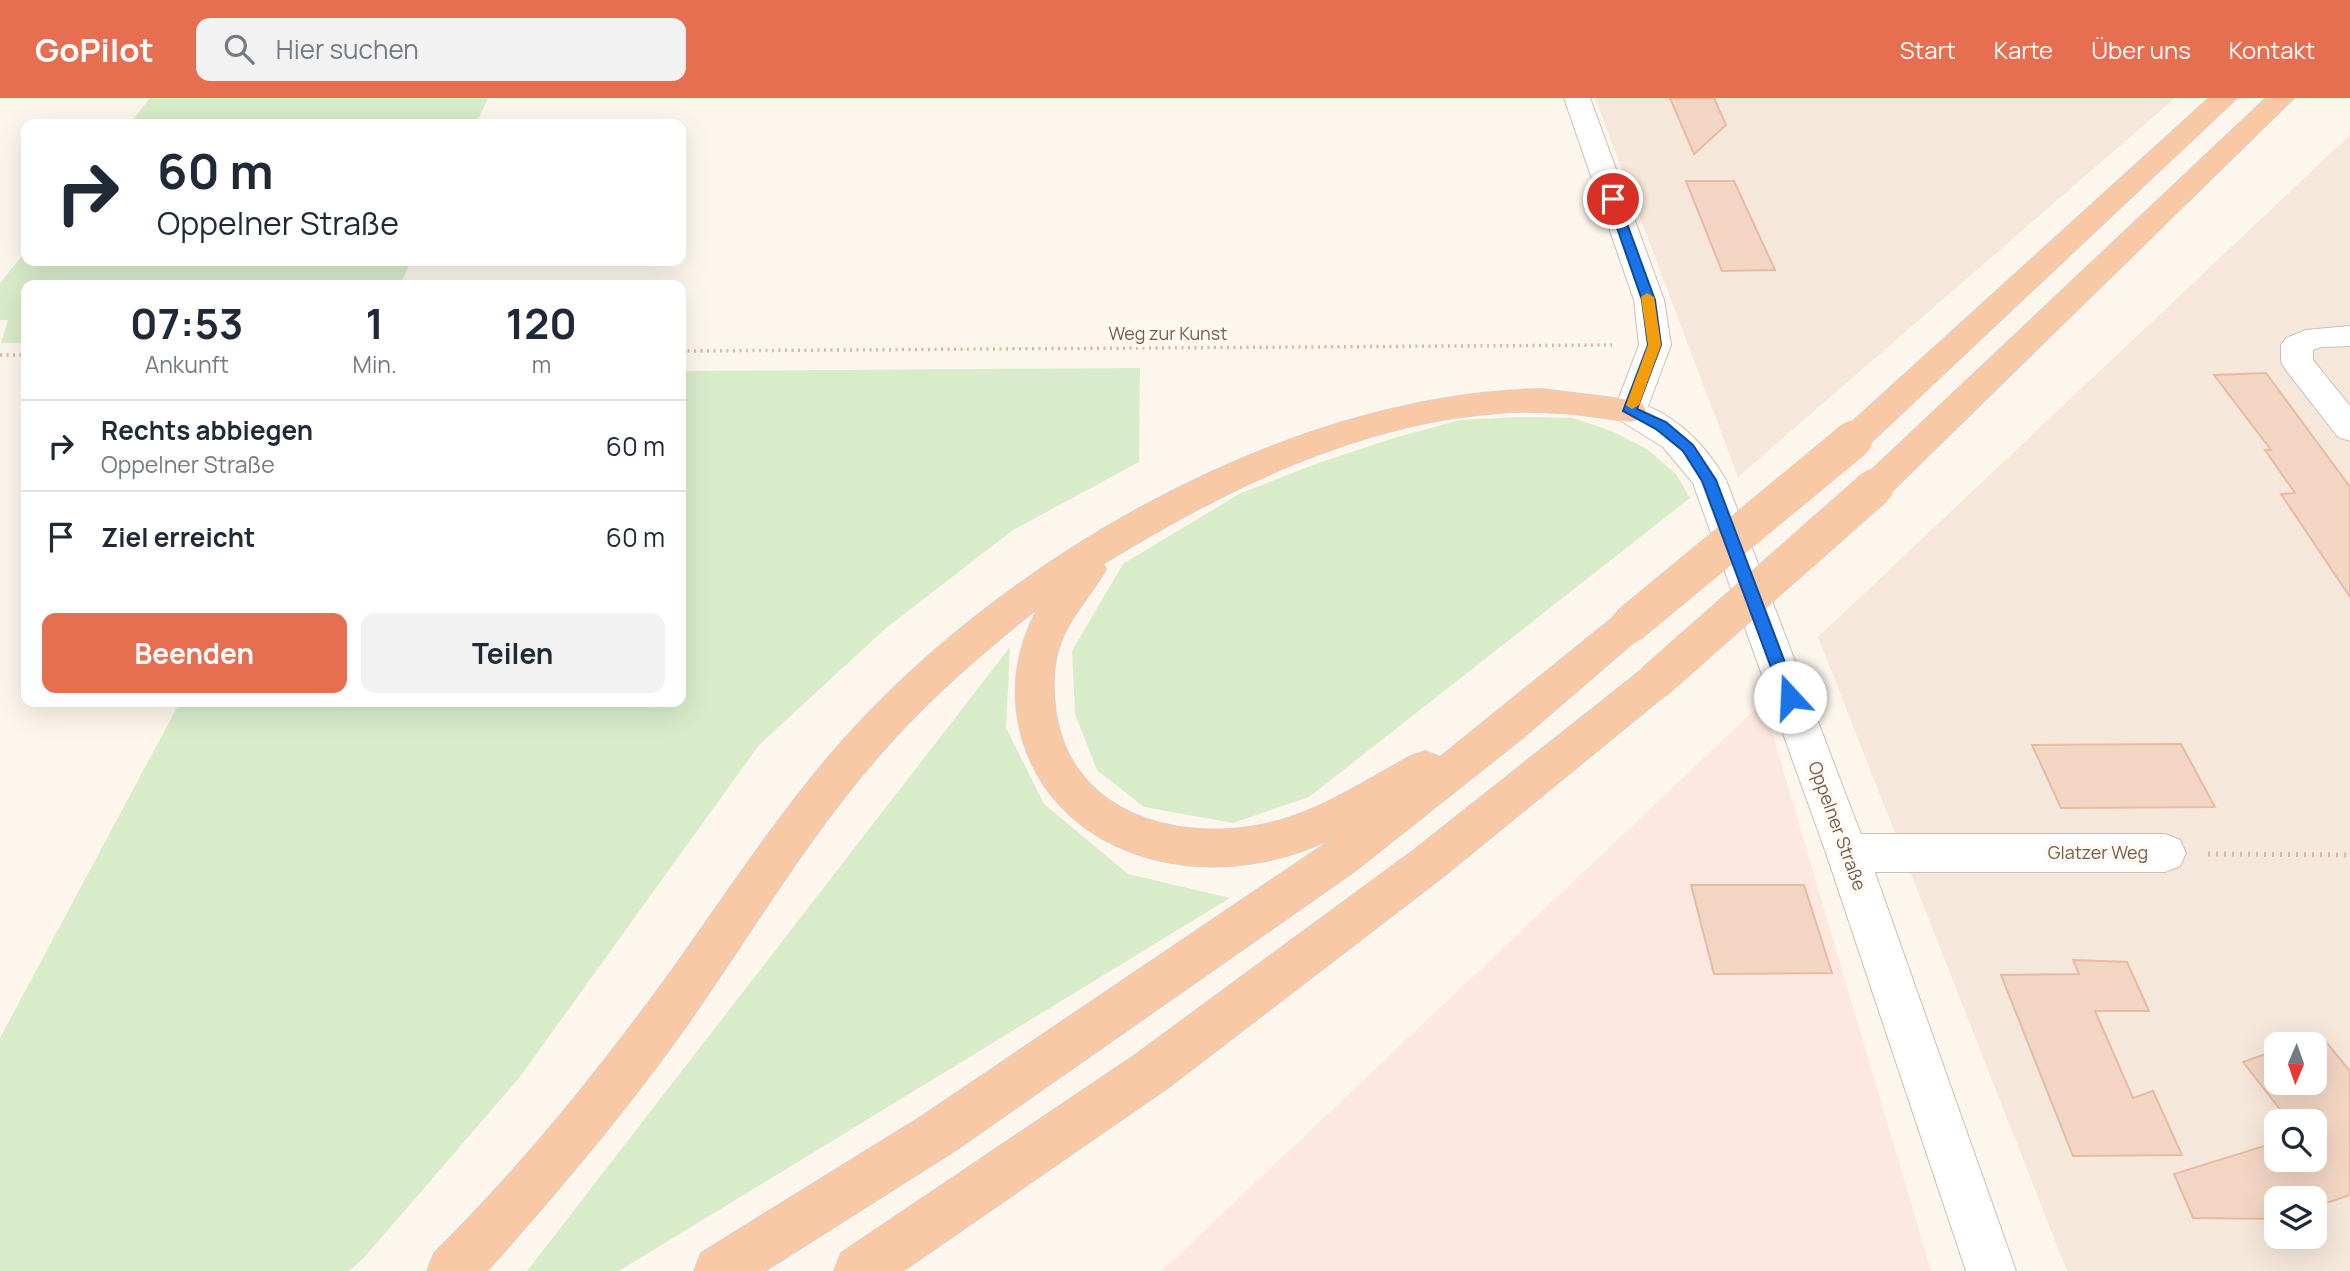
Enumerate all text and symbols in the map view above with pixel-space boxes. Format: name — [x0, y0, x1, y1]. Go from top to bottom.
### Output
search box — [196, 18, 686, 81]
text: GoPilot — [35, 27, 154, 72]
icon: search — [220, 30, 258, 68]
text: Hier suchen — [276, 31, 419, 67]
text: Start — [1900, 33, 1956, 66]
text: Karte — [1994, 33, 2053, 66]
text: Über uns — [2091, 33, 2191, 66]
text: Kontakt — [2229, 33, 2315, 66]
text: 60 m — [157, 137, 274, 204]
icon: right — [42, 147, 133, 238]
pin — [1583, 169, 1643, 229]
icon: arrive — [1594, 180, 1632, 218]
text: Oppelner Straße — [157, 201, 399, 245]
text: 07:53 — [130, 294, 244, 352]
text: 1 — [365, 294, 384, 352]
text: 120 — [506, 294, 577, 352]
street label: Weg zur Kunst — [1109, 321, 1227, 345]
text: Ankunft — [145, 348, 229, 380]
text: Min. — [353, 348, 397, 380]
text: m — [532, 348, 551, 380]
text: Rechts abbiegen — [101, 412, 313, 448]
icon: right — [42, 427, 80, 465]
text: 60 m — [606, 428, 665, 464]
text: Oppelner Straße — [101, 448, 275, 480]
icon: arrive — [42, 518, 80, 556]
text: Ziel erreicht — [101, 519, 255, 555]
text: 60 m — [606, 519, 665, 555]
button: Beenden — [42, 613, 347, 693]
button: Teilen — [361, 613, 665, 693]
position arrow — [1753, 660, 1827, 734]
street label: Oppelner Straße — [1803, 758, 1872, 894]
street label: Glatzer Weg — [2048, 840, 2148, 864]
north arrow — [2264, 1032, 2328, 1096]
map controls — [2264, 1032, 2327, 1249]
button: search — [2264, 1109, 2327, 1172]
button: layers — [2264, 1186, 2327, 1249]

